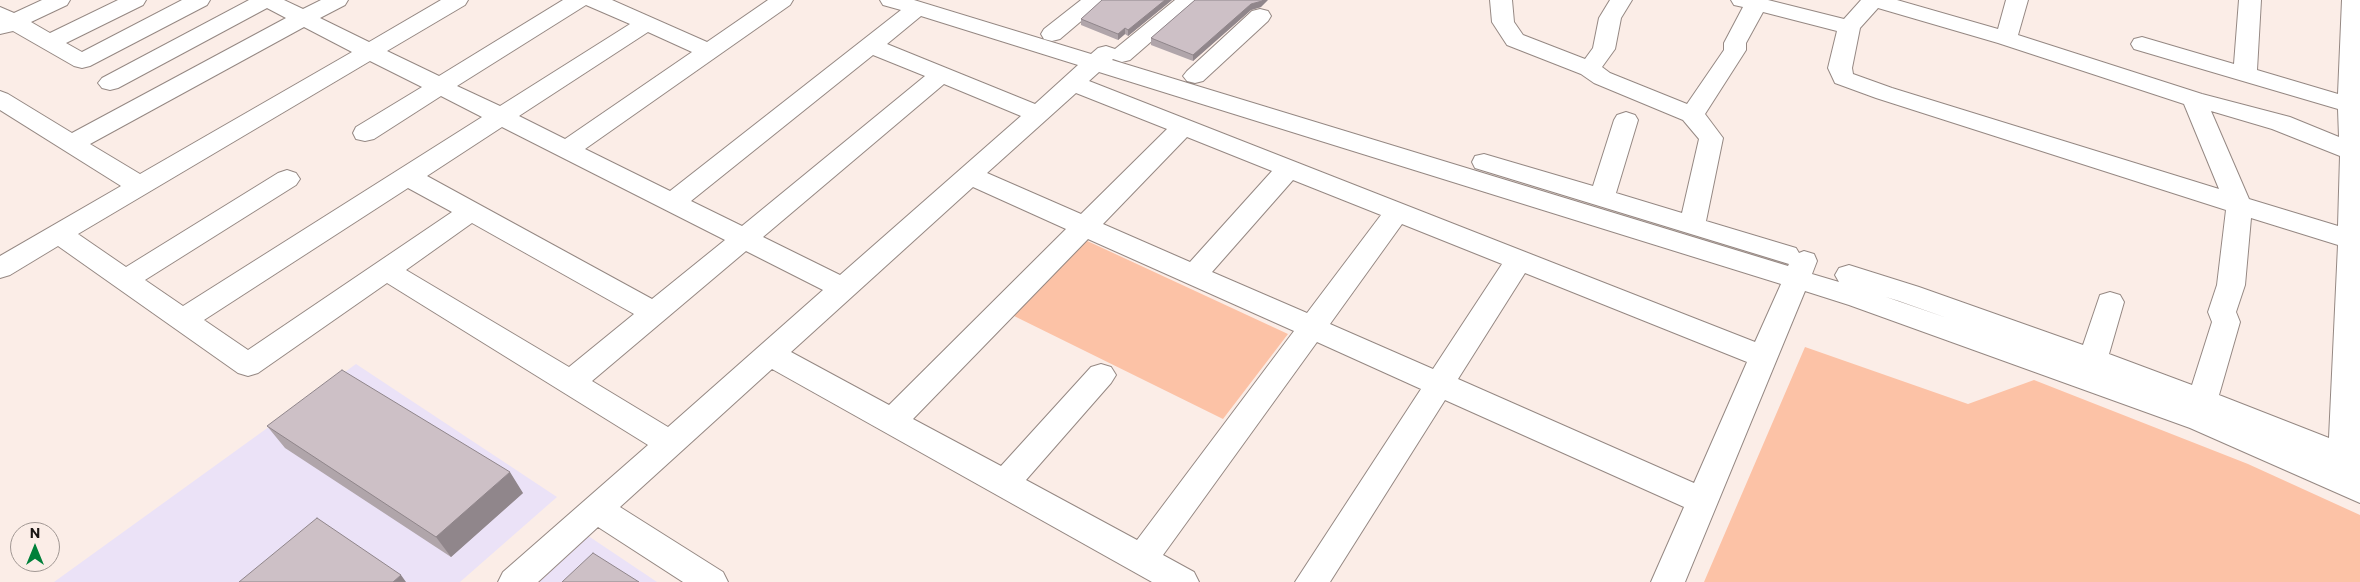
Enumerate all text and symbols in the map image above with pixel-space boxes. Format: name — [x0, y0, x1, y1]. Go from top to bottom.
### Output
north arrow — [10, 522, 60, 572]
text: N — [30, 524, 40, 541]

